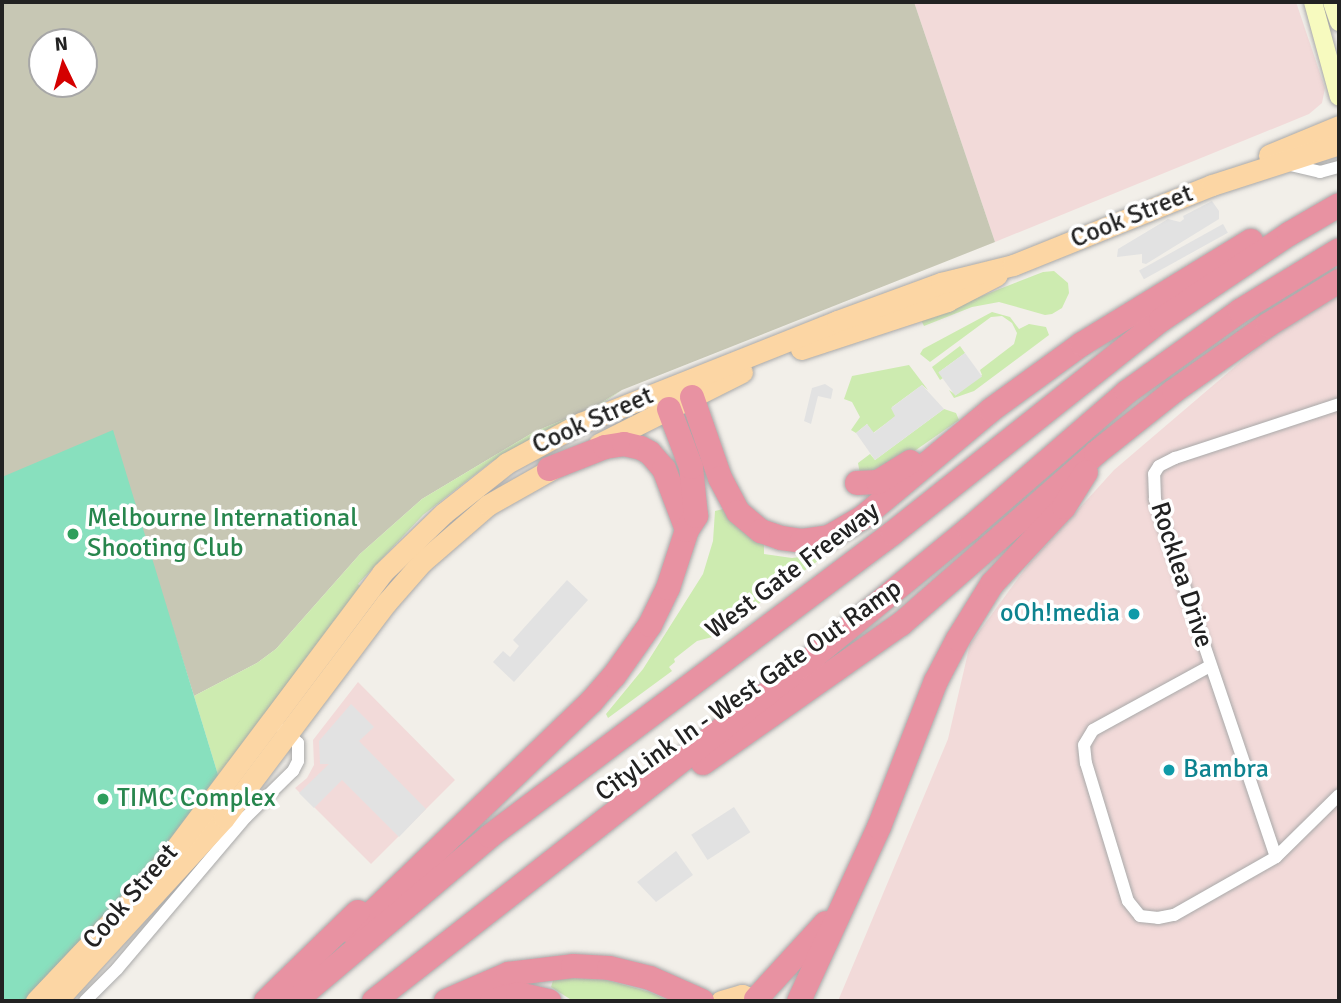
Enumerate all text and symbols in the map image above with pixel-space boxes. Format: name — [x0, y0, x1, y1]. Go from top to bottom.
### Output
north arrow — [28, 28, 98, 98]
text: N — [54, 32, 69, 57]
street label: Cook Street — [1066, 178, 1198, 256]
street label: Cook Street — [528, 381, 658, 461]
street label: West Gate Freeway — [700, 496, 886, 646]
street label: Rocklea Drive — [1143, 498, 1219, 652]
place label: Melbourne International Shooting Club — [87, 503, 358, 564]
marker: Melbourne International Shooting Club — [65, 526, 81, 542]
street label: CityLink In - West Gate Out Ramp — [590, 573, 908, 809]
place label: oOh!media — [1000, 598, 1120, 630]
marker: oOh!media — [1126, 606, 1142, 622]
place label: Bambra — [1183, 754, 1269, 786]
marker: Bambra — [1161, 762, 1177, 778]
place label: TIMC Complex — [117, 783, 276, 815]
marker: TIMC Complex — [95, 791, 111, 807]
street label: Cook Street — [77, 838, 185, 956]

